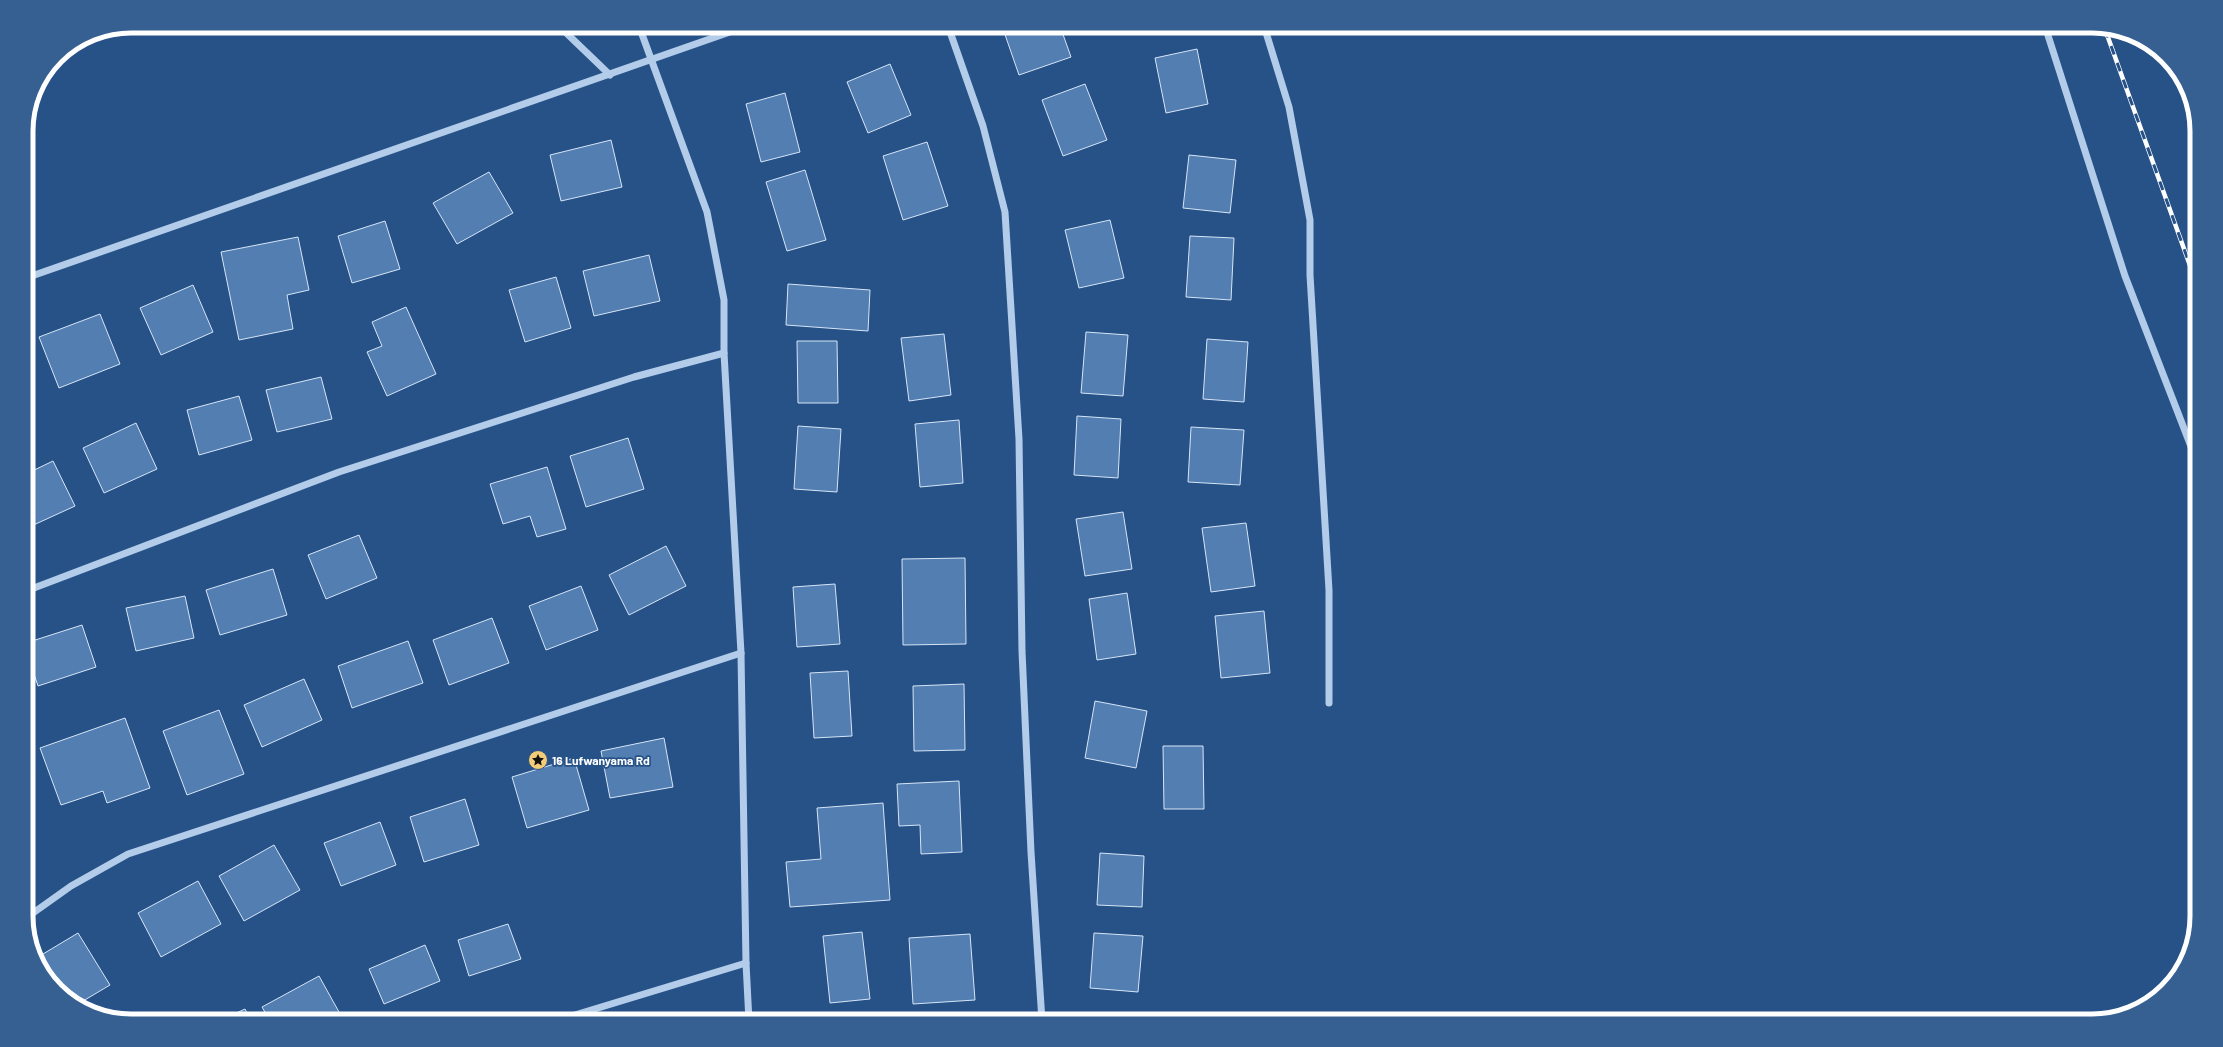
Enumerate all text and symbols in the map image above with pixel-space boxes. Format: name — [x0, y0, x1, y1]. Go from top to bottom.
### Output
place icon: 16 Lufwanyama Rd — [527, 749, 549, 771]
place label: 16 Lufwanyama Rd — [552, 753, 650, 767]

